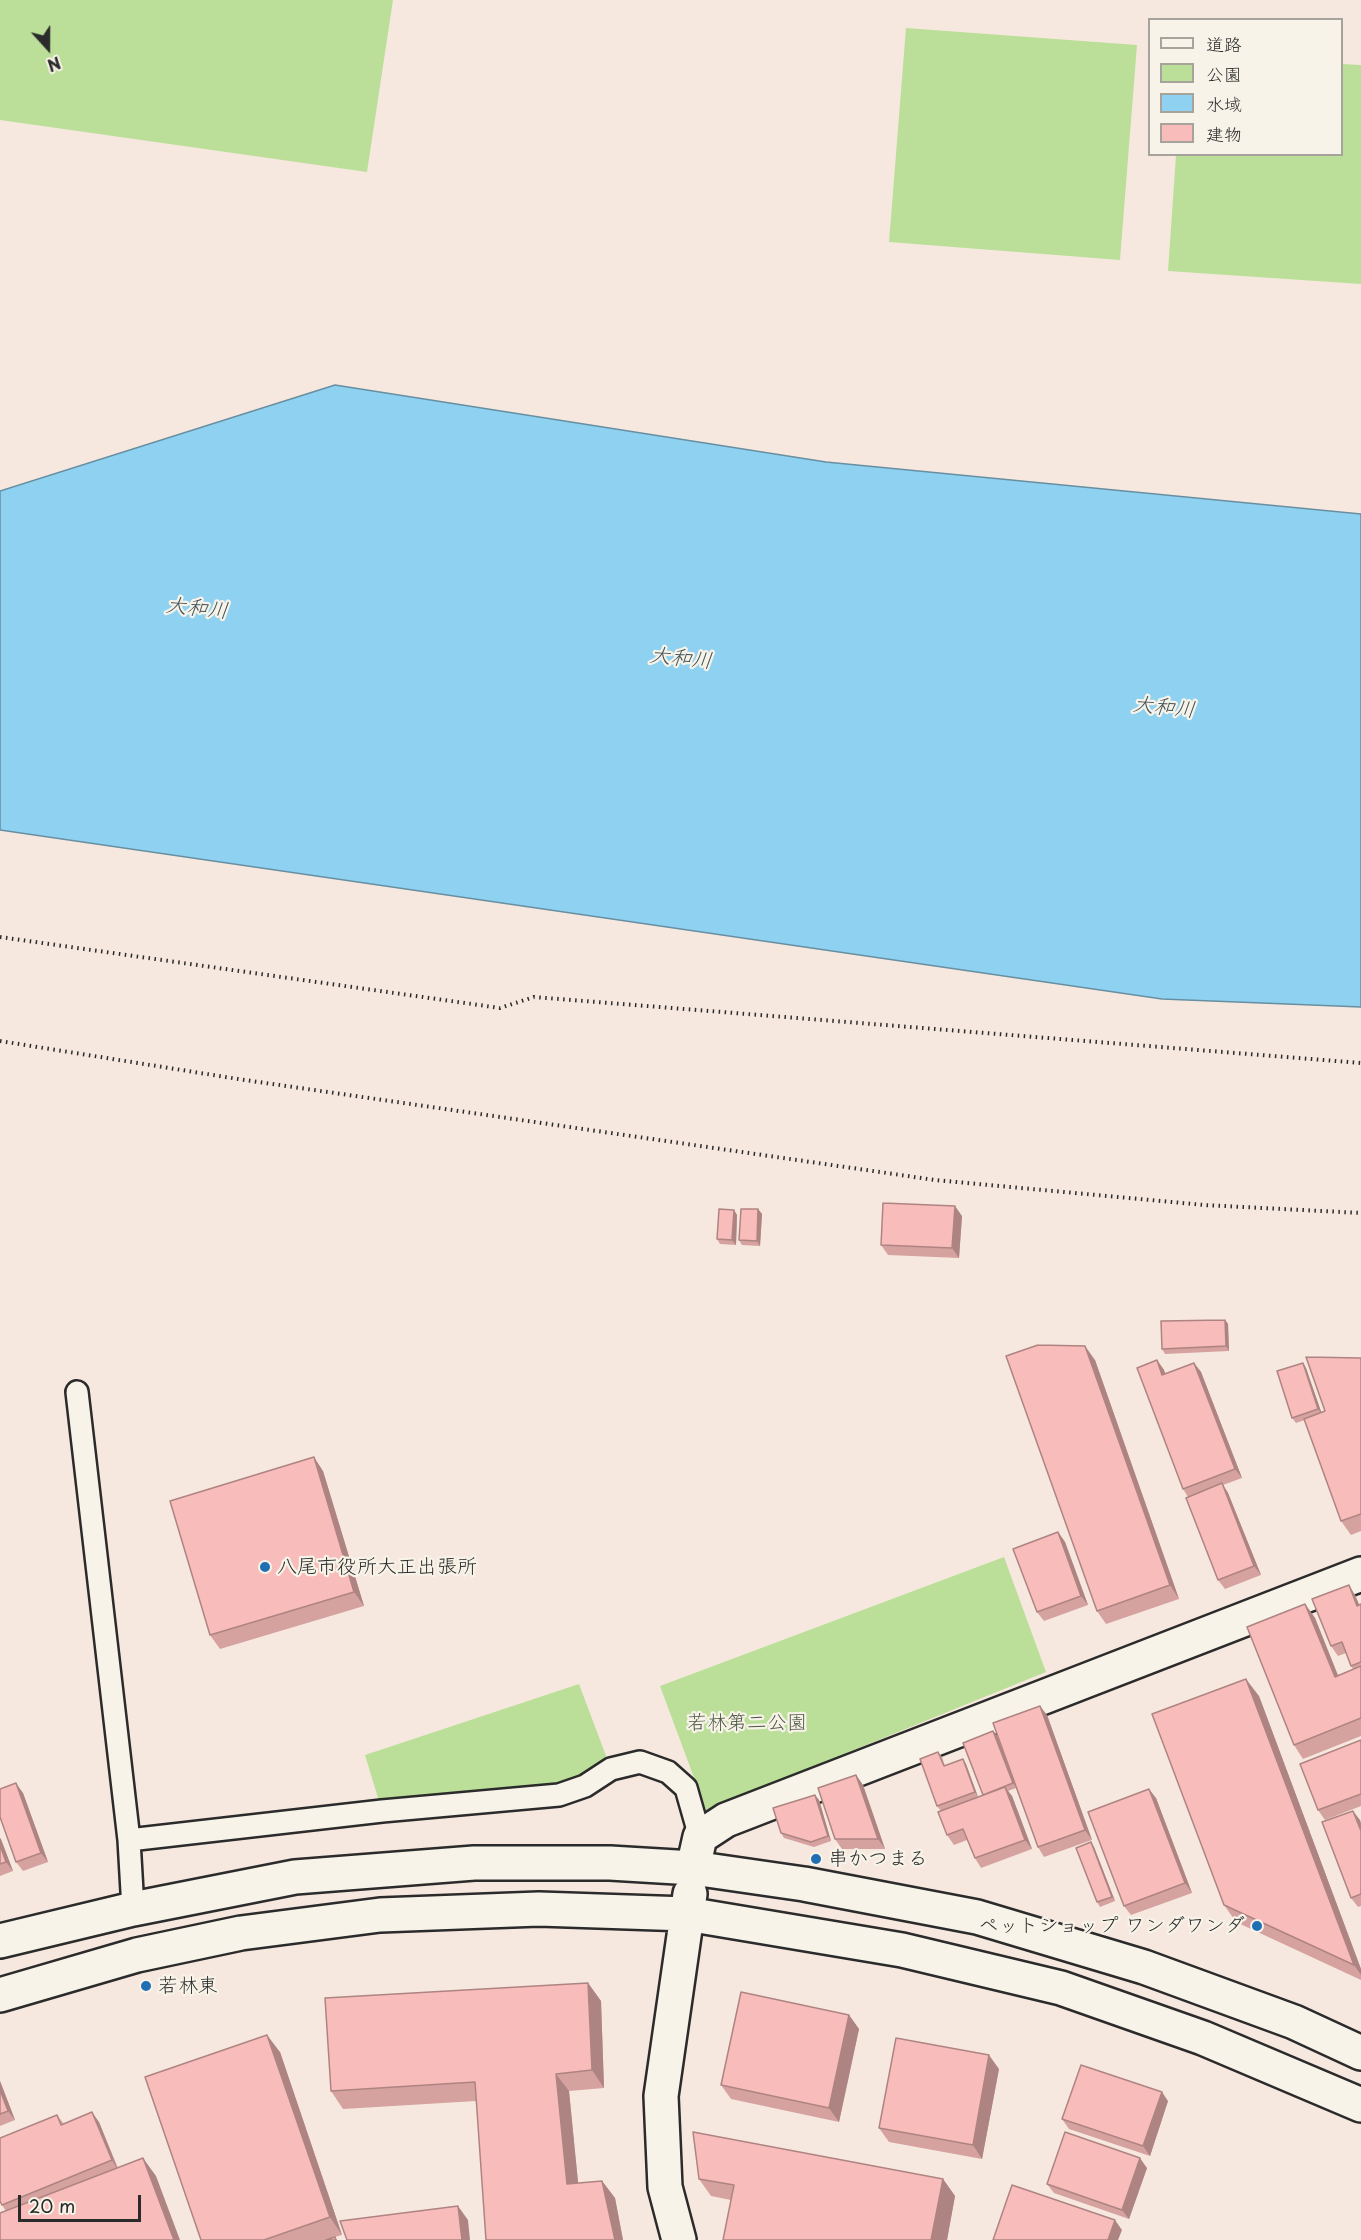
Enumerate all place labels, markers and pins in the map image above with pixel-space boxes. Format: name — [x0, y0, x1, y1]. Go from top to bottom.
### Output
place label: 八尾市役所大正出張所 — [277, 1555, 477, 1579]
marker: 八尾市役所大正出張所 — [258, 1560, 272, 1574]
place label: 串かつまる — [828, 1847, 928, 1871]
marker: 串かつまる — [809, 1852, 823, 1866]
place label: ペットショップ ワンダワンダ — [979, 1914, 1245, 1938]
marker: ペットショップ ワンダワンダ — [1250, 1919, 1264, 1933]
place label: 若林東 — [158, 1974, 218, 1998]
marker: 若林東 — [139, 1979, 153, 1993]

